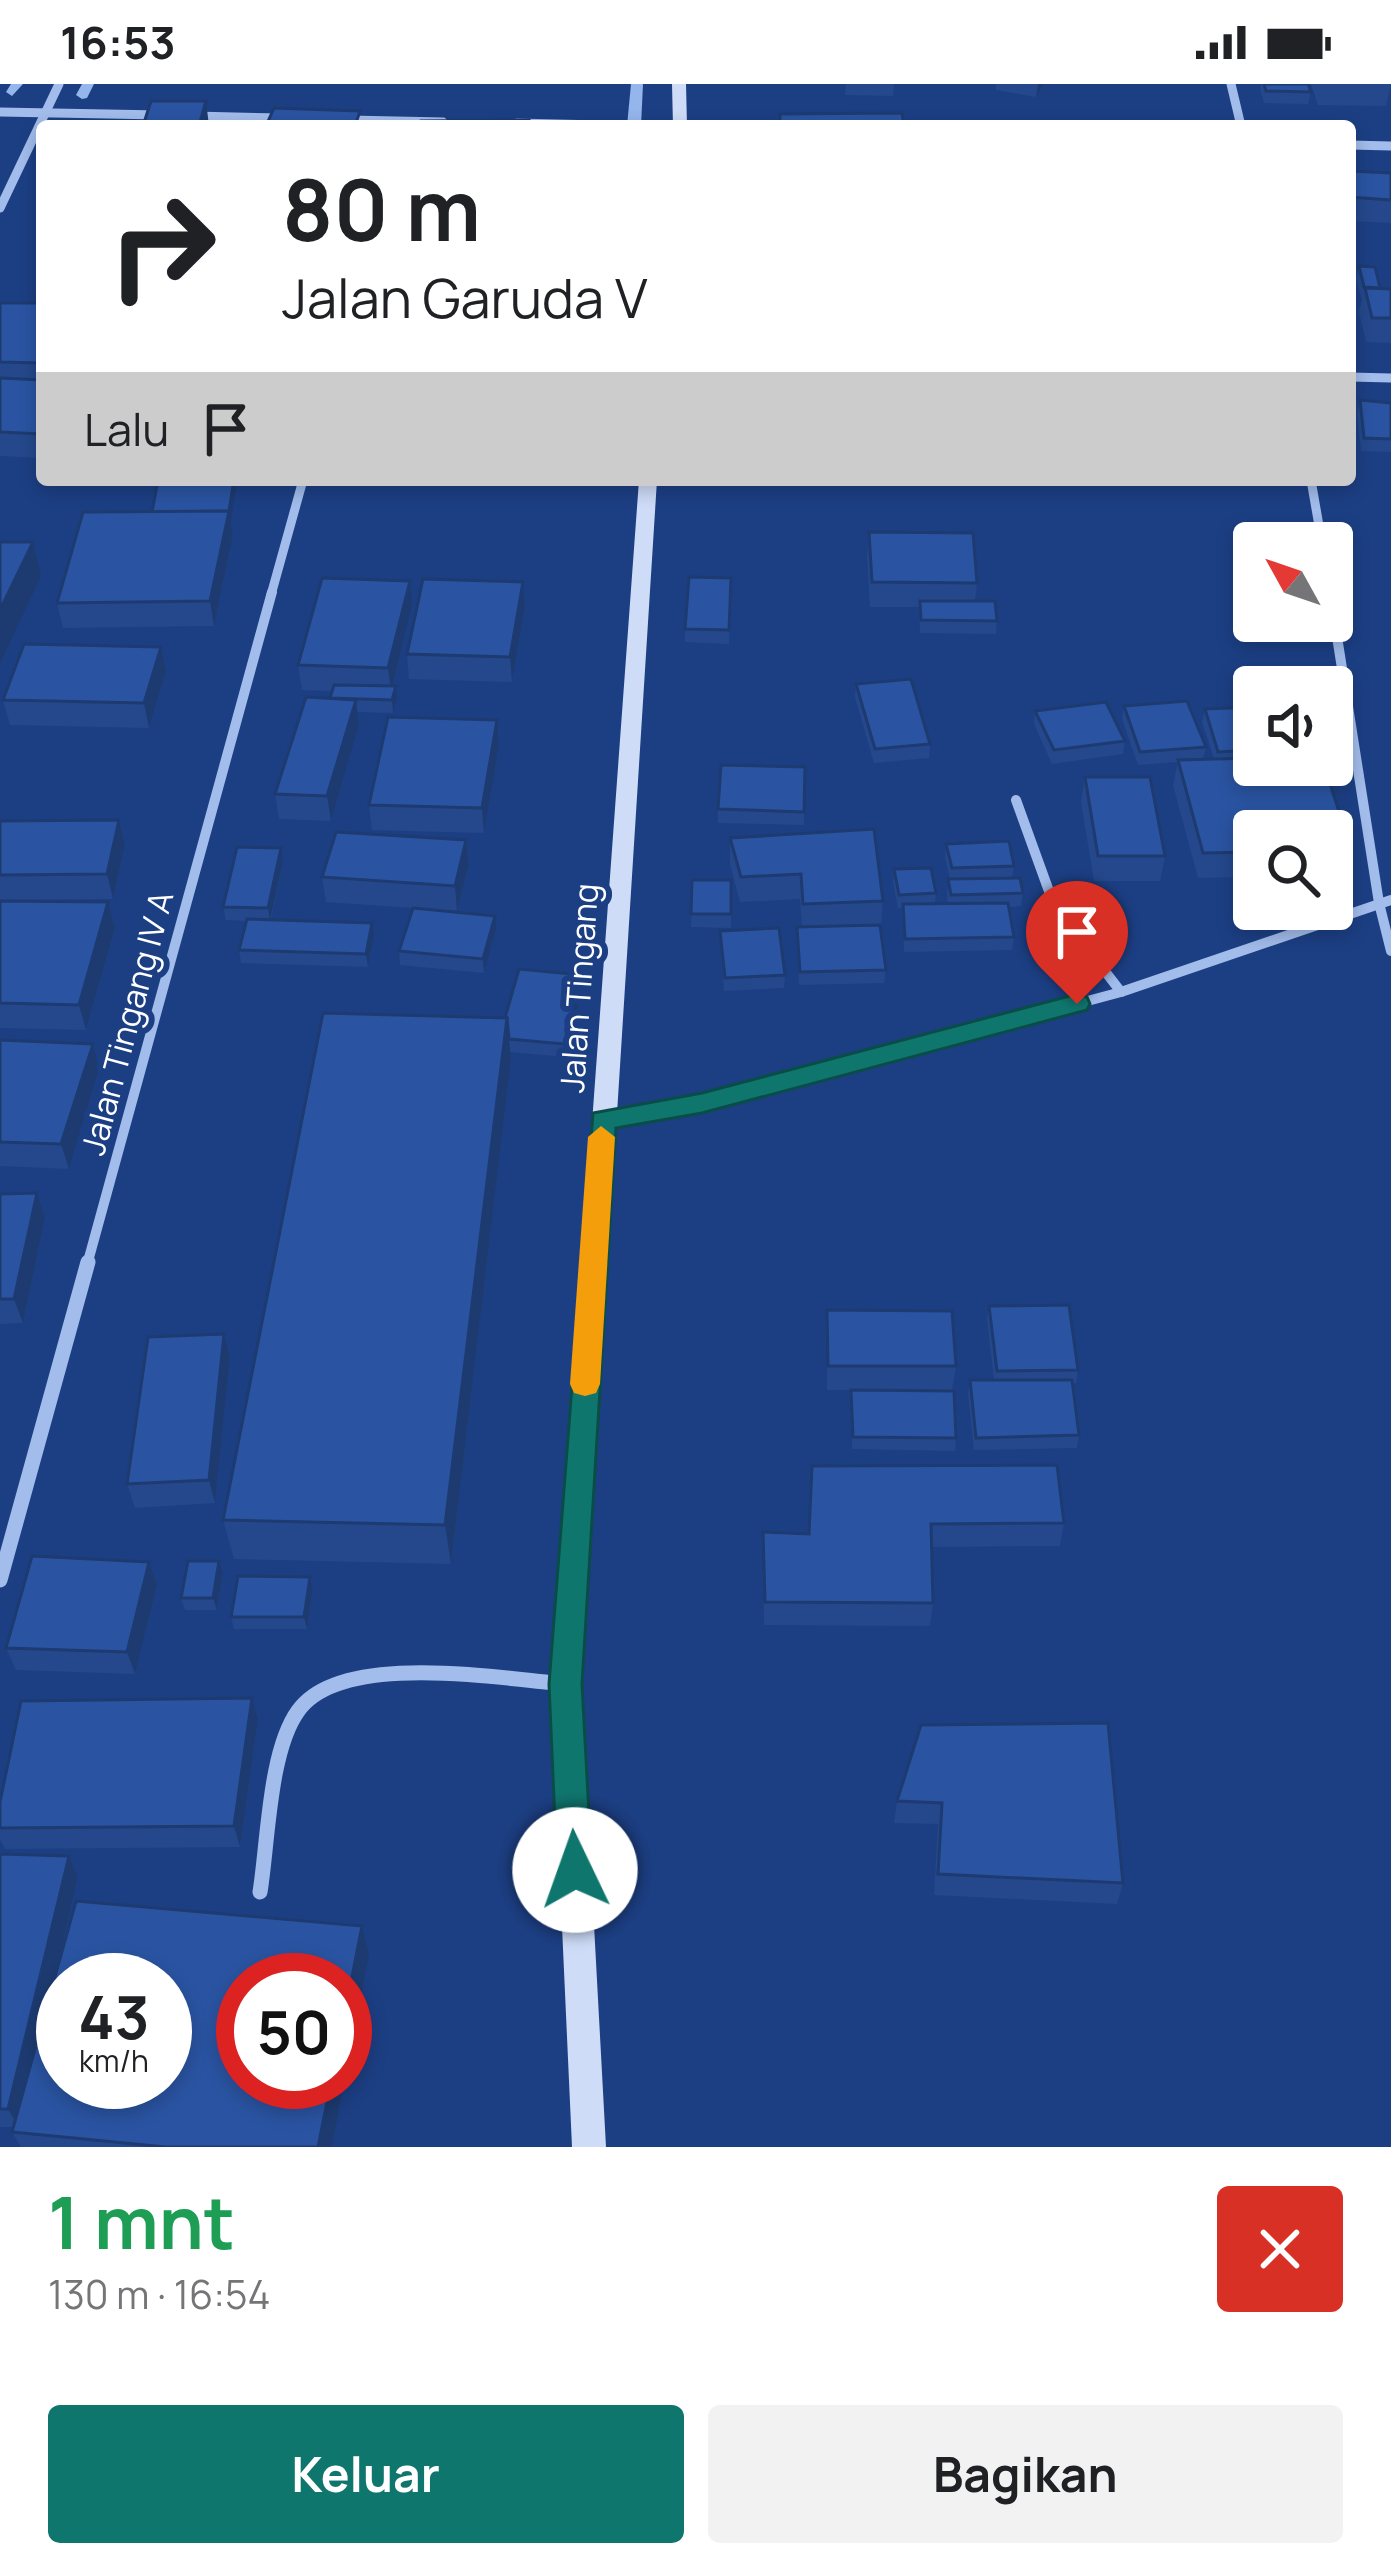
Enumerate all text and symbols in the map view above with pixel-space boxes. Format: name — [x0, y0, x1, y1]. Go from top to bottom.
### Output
text: 16:53 — [60, 11, 176, 73]
text: 80 m — [282, 151, 481, 266]
icon: right — [84, 168, 240, 324]
text: Jalan Garuda V — [282, 260, 648, 334]
icon: arrive — [193, 396, 259, 462]
text: Lalu — [84, 398, 169, 460]
north arrow — [1233, 522, 1353, 642]
map controls — [1233, 522, 1353, 930]
button: sound — [1233, 666, 1353, 786]
button: search — [1233, 810, 1353, 930]
pin — [1026, 881, 1128, 1004]
street label: Jalan Tingang — [549, 882, 608, 1094]
street label: Jalan Tingang IV A — [70, 886, 183, 1160]
icon: arrive — [1044, 899, 1110, 965]
position arrow — [512, 1807, 638, 1933]
speed limit sign: 50 — [216, 1953, 372, 2109]
text: 43 — [78, 1975, 150, 2057]
text: km/h — [79, 2040, 149, 2081]
text: 1 mnt — [48, 2172, 235, 2271]
button: close — [1217, 2186, 1343, 2312]
text: 130 m · 16:54 — [48, 2267, 270, 2321]
button: Keluar — [48, 2405, 684, 2543]
button: Bagikan — [708, 2405, 1343, 2543]

